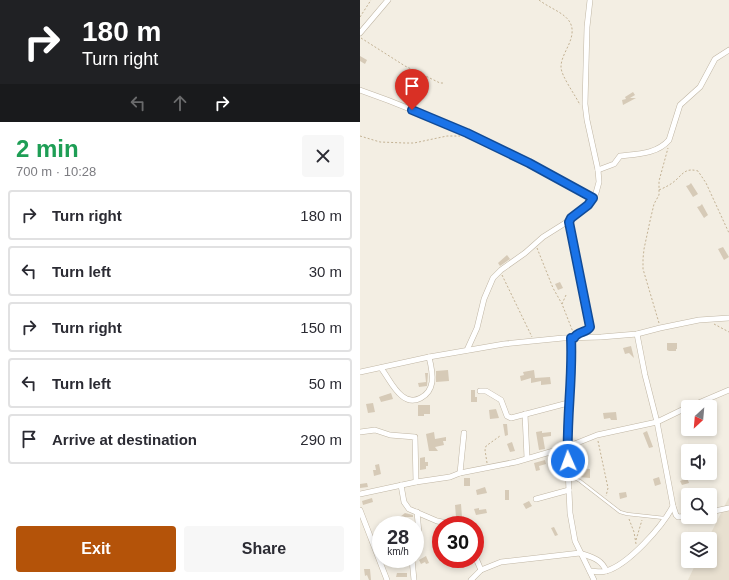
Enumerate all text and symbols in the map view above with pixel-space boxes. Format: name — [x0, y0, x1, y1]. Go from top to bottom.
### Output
icon: right — [16, 16, 68, 68]
text: 180 m — [82, 16, 161, 47]
text: Turn right — [82, 49, 158, 69]
pin — [395, 69, 429, 110]
icon: arrive — [401, 75, 423, 97]
icon: left — [127, 92, 149, 114]
icon: ahead — [169, 92, 191, 114]
icon: right — [211, 92, 233, 114]
text: 2 min — [16, 135, 79, 162]
button: close — [302, 135, 344, 177]
text: 700 m · 10:28 — [16, 164, 96, 179]
icon: right — [18, 204, 40, 226]
text: Turn right — [52, 207, 122, 224]
text: 180 m — [300, 207, 342, 224]
icon: left — [18, 260, 40, 282]
text: Turn left — [52, 263, 111, 280]
text: 30 m — [309, 263, 342, 280]
icon: right — [18, 316, 40, 338]
text: Turn right — [52, 319, 122, 336]
text: 150 m — [300, 319, 342, 336]
icon: left — [18, 372, 40, 394]
text: Turn left — [52, 375, 111, 392]
text: 50 m — [309, 375, 342, 392]
north arrow — [681, 400, 717, 436]
map controls — [681, 400, 717, 568]
icon: arrive — [18, 428, 40, 450]
text: Arrive at destination — [52, 431, 197, 448]
text: 290 m — [300, 431, 342, 448]
position arrow — [547, 440, 589, 482]
button: sound — [681, 444, 717, 480]
button: search — [681, 488, 717, 524]
speed limit sign: 30 — [432, 516, 484, 568]
button: Exit — [16, 526, 176, 572]
button: Share — [184, 526, 344, 572]
text: 28 — [387, 526, 409, 548]
button: layers — [681, 532, 717, 568]
text: km/h — [387, 546, 409, 557]

